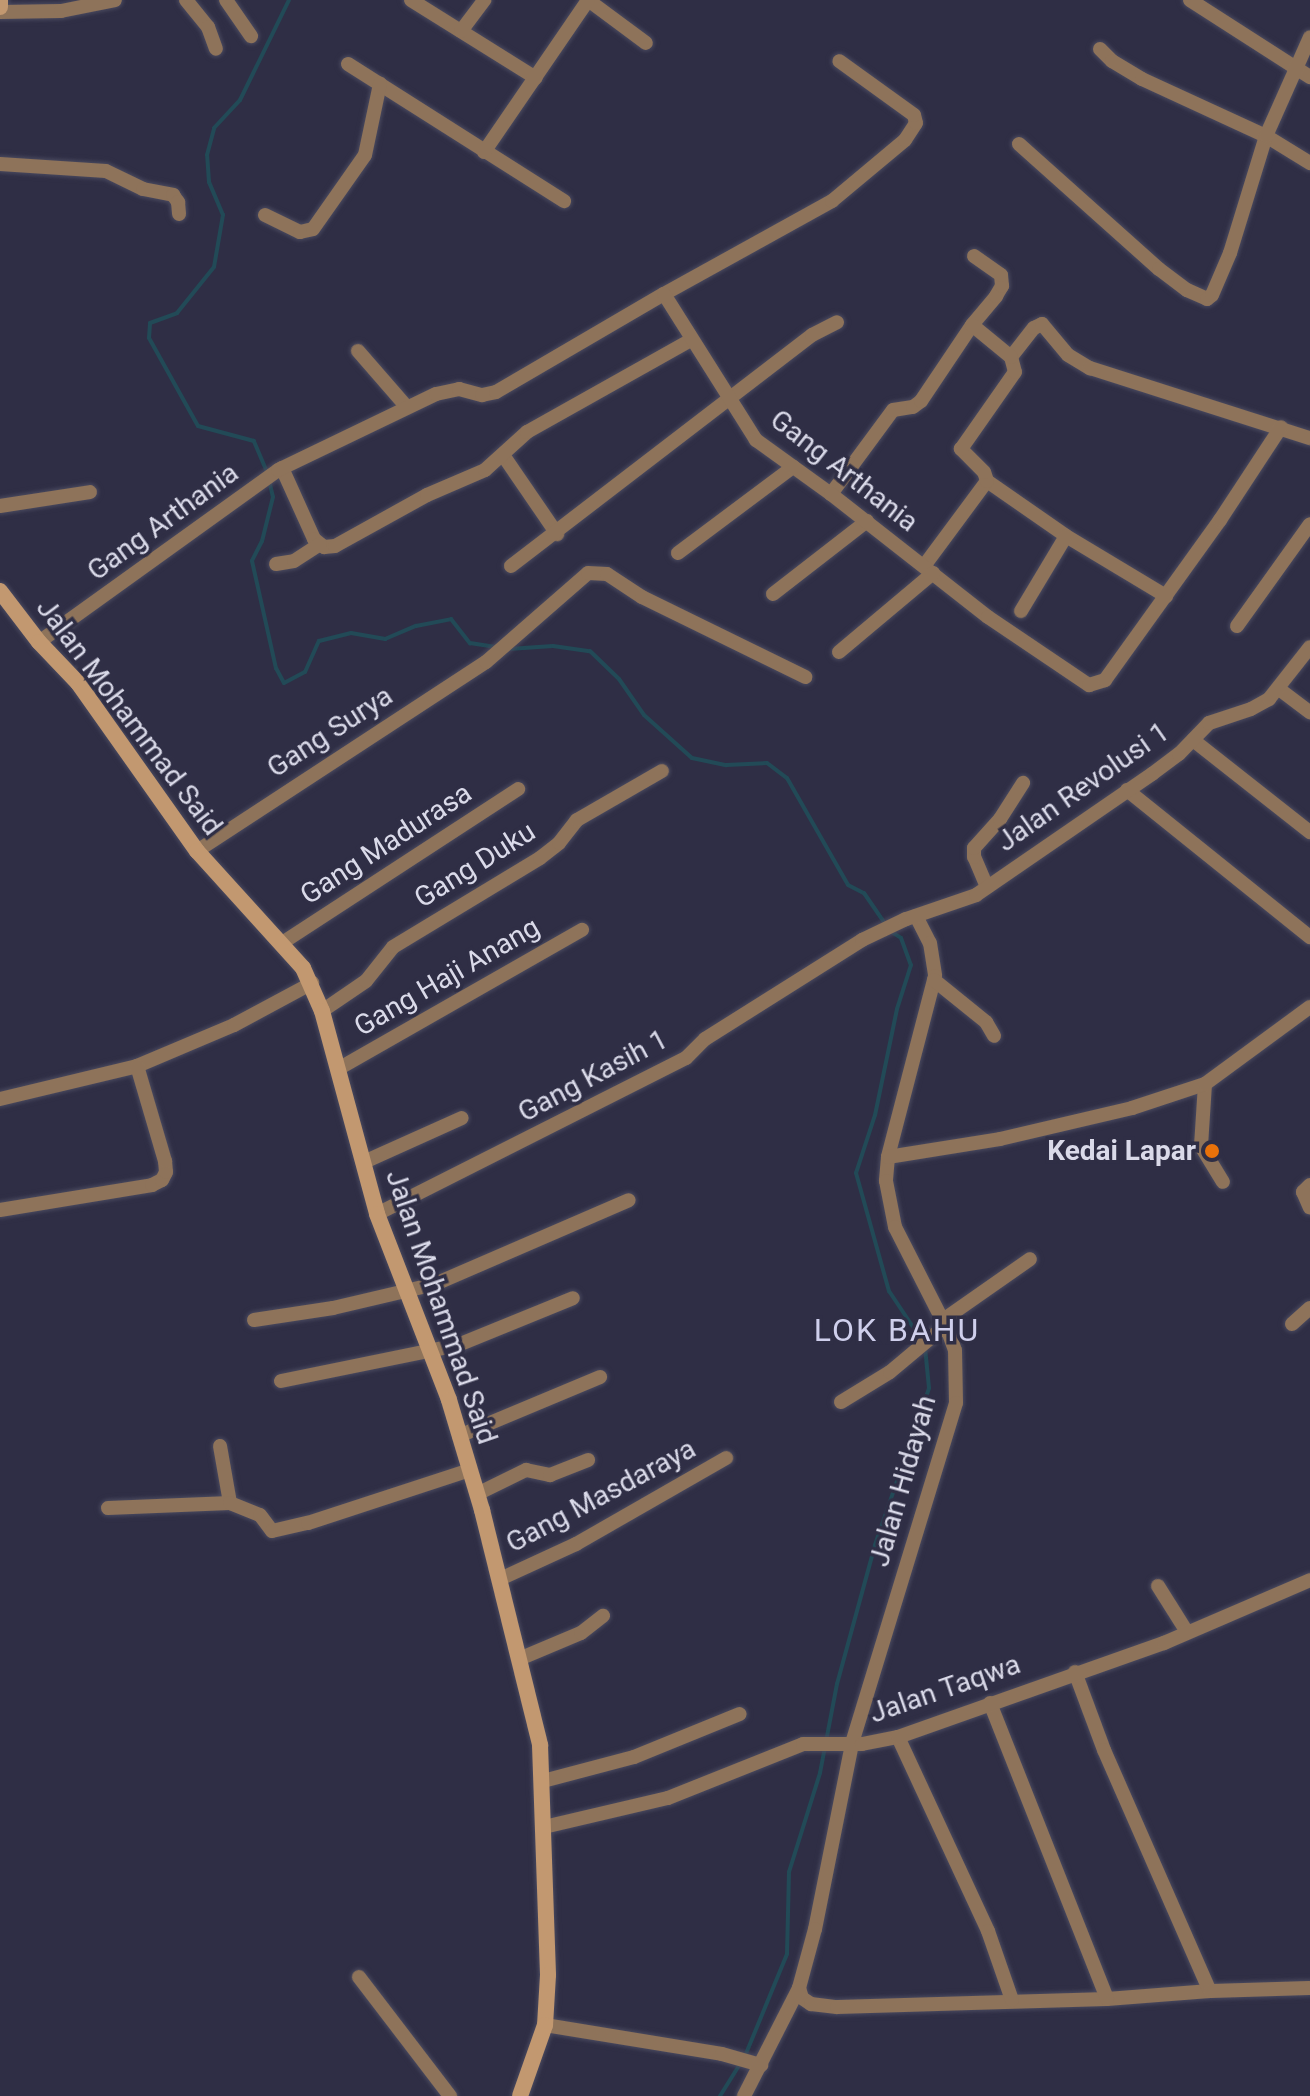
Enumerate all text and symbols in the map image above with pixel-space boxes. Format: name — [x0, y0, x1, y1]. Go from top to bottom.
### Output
street label: Gang Arthania — [763, 403, 925, 539]
street label: Gang Arthania — [81, 456, 245, 588]
street label: Jalan Mohammad Said — [29, 592, 229, 842]
street label: Gang Surya — [261, 679, 399, 785]
street label: Jalan Revolusi 1 — [990, 715, 1176, 859]
street label: Gang Madurasa — [294, 776, 478, 912]
street label: Gang Duku — [408, 815, 542, 915]
street label: Gang Haji Anang — [348, 910, 546, 1044]
street label: Gang Kasih 1 — [512, 1023, 674, 1129]
place label: Kedai Lapar — [1047, 1134, 1196, 1168]
marker: Kedai Lapar — [1203, 1142, 1221, 1160]
street label: Jalan Mohammad Said — [378, 1166, 504, 1448]
district label: LOK BAHU — [814, 1311, 980, 1349]
street label: Jalan Hidayah — [863, 1392, 943, 1570]
street label: Gang Masdaraya — [500, 1432, 702, 1560]
street label: Jalan Taqwa — [865, 1647, 1025, 1731]

